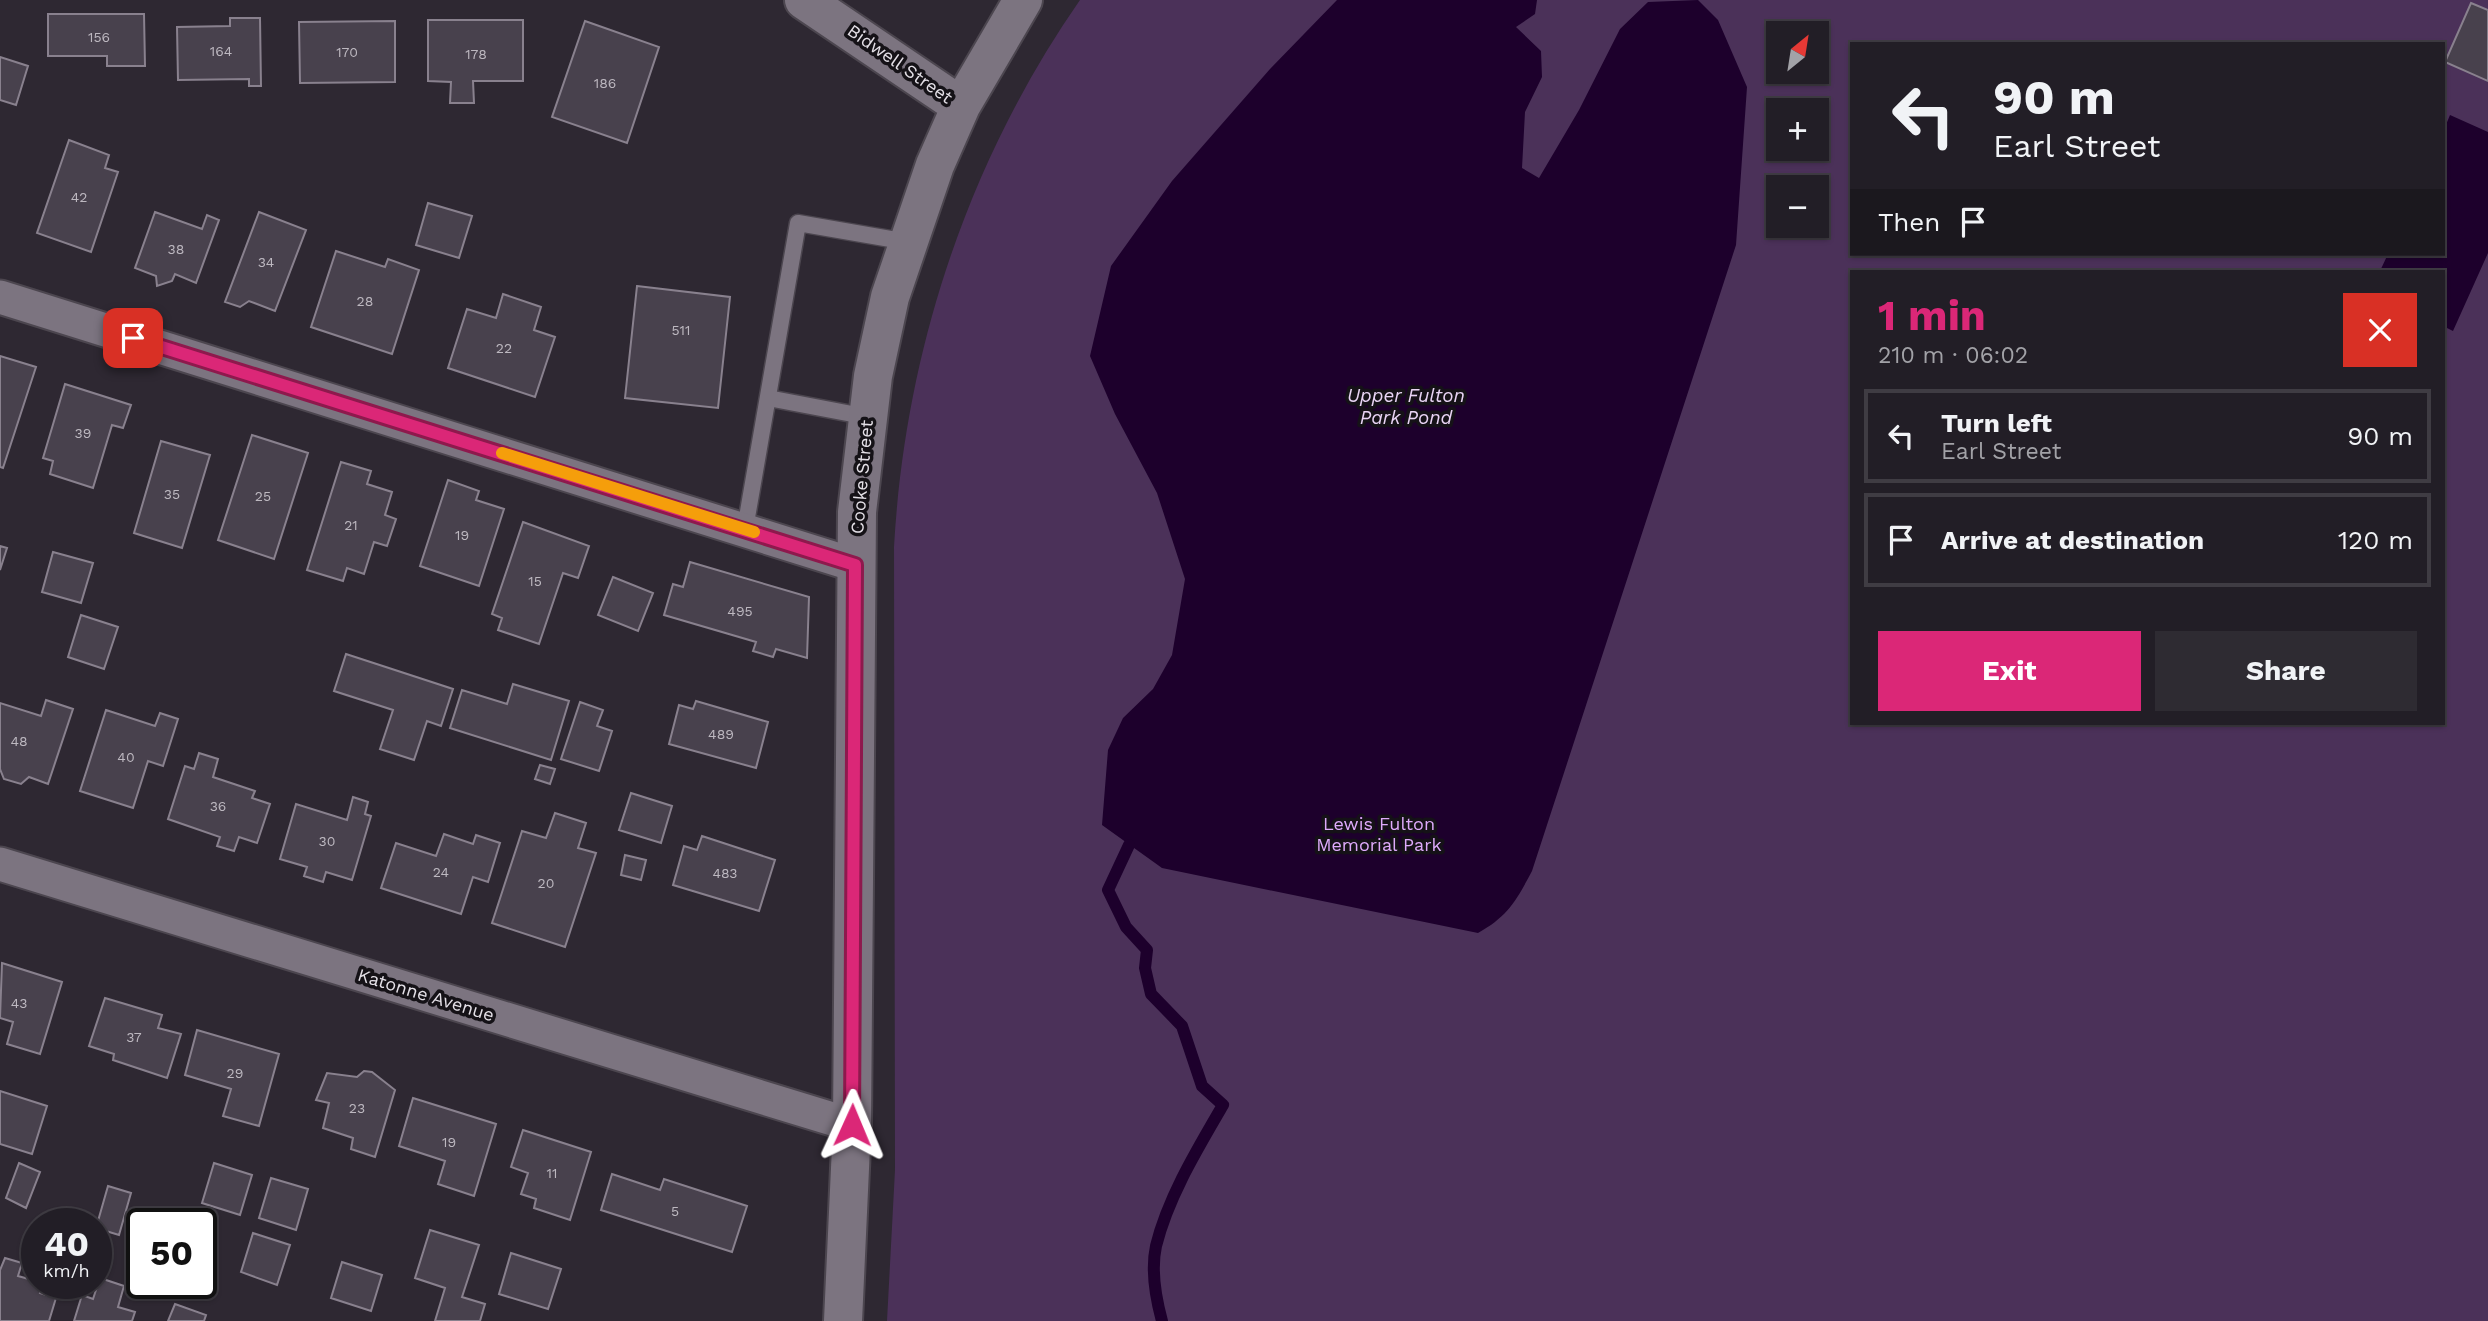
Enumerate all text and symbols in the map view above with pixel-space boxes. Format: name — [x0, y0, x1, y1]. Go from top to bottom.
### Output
street label: Bidwell Street — [844, 20, 957, 108]
north arrow — [1766, 21, 1829, 84]
map controls — [1766, 21, 1829, 238]
house number: 156 — [88, 29, 110, 45]
house number: 164 — [210, 43, 232, 59]
house number: 170 — [336, 44, 358, 60]
house number: 178 — [465, 46, 487, 62]
text: 90 m — [1993, 68, 2115, 126]
icon: left — [1878, 70, 1969, 161]
house number: 186 — [594, 75, 616, 91]
button: + — [1766, 98, 1829, 161]
text: Earl Street — [1993, 127, 2161, 165]
button: − — [1766, 175, 1829, 238]
house number: 42 — [71, 189, 87, 205]
icon: arrive — [1954, 203, 1992, 241]
text: Then — [1878, 207, 1940, 237]
house number: 38 — [168, 241, 184, 257]
house number: 34 — [258, 254, 274, 270]
text: 1 min — [1878, 291, 1986, 340]
house number: 28 — [357, 293, 373, 309]
button: close — [2343, 293, 2417, 367]
pin — [103, 308, 163, 368]
icon: arrive — [114, 319, 152, 357]
house number: 511 — [671, 322, 691, 338]
house number: 22 — [496, 340, 512, 356]
text: 210 m · 06:02 — [1878, 342, 2028, 369]
water label: Upper Fulton Park Pond — [1347, 384, 1465, 429]
text: Turn left — [1941, 408, 2052, 438]
icon: left — [1882, 417, 1920, 455]
street label: Cooke Street — [846, 419, 877, 535]
text: 90 m — [2347, 421, 2413, 451]
house number: 39 — [75, 425, 91, 441]
text: Earl Street — [1941, 438, 2061, 465]
house number: 35 — [164, 486, 180, 502]
house number: 25 — [255, 488, 271, 504]
house number: 21 — [344, 517, 358, 533]
icon: arrive — [1882, 521, 1920, 559]
text: Arrive at destination — [1941, 525, 2204, 555]
text: 120 m — [2338, 525, 2413, 555]
house number: 19 — [455, 527, 469, 543]
house number: 15 — [528, 573, 542, 589]
house number: 495 — [727, 603, 753, 619]
button: Exit — [1878, 631, 2141, 711]
button: Share — [2155, 631, 2417, 711]
house number: 489 — [708, 726, 734, 742]
house number: 48 — [10, 733, 28, 749]
house number: 40 — [117, 749, 135, 765]
house number: 36 — [210, 798, 226, 814]
park label: Lewis Fulton Memorial Park — [1316, 813, 1442, 855]
house number: 30 — [319, 833, 335, 849]
house number: 24 — [433, 864, 449, 880]
house number: 483 — [712, 865, 738, 881]
house number: 20 — [538, 875, 554, 891]
street label: Katonne Avenue — [355, 964, 497, 1025]
house number: 43 — [11, 995, 27, 1011]
house number: 37 — [126, 1029, 142, 1045]
house number: 29 — [227, 1065, 243, 1081]
position arrow — [815, 1088, 889, 1162]
house number: 23 — [349, 1100, 365, 1116]
house number: 19 — [442, 1134, 456, 1150]
house number: 11 — [547, 1165, 557, 1181]
house number: 5 — [671, 1203, 679, 1219]
speed limit sign: 50 — [126, 1208, 217, 1299]
text: 40 — [44, 1223, 89, 1265]
text: km/h — [43, 1260, 90, 1281]

